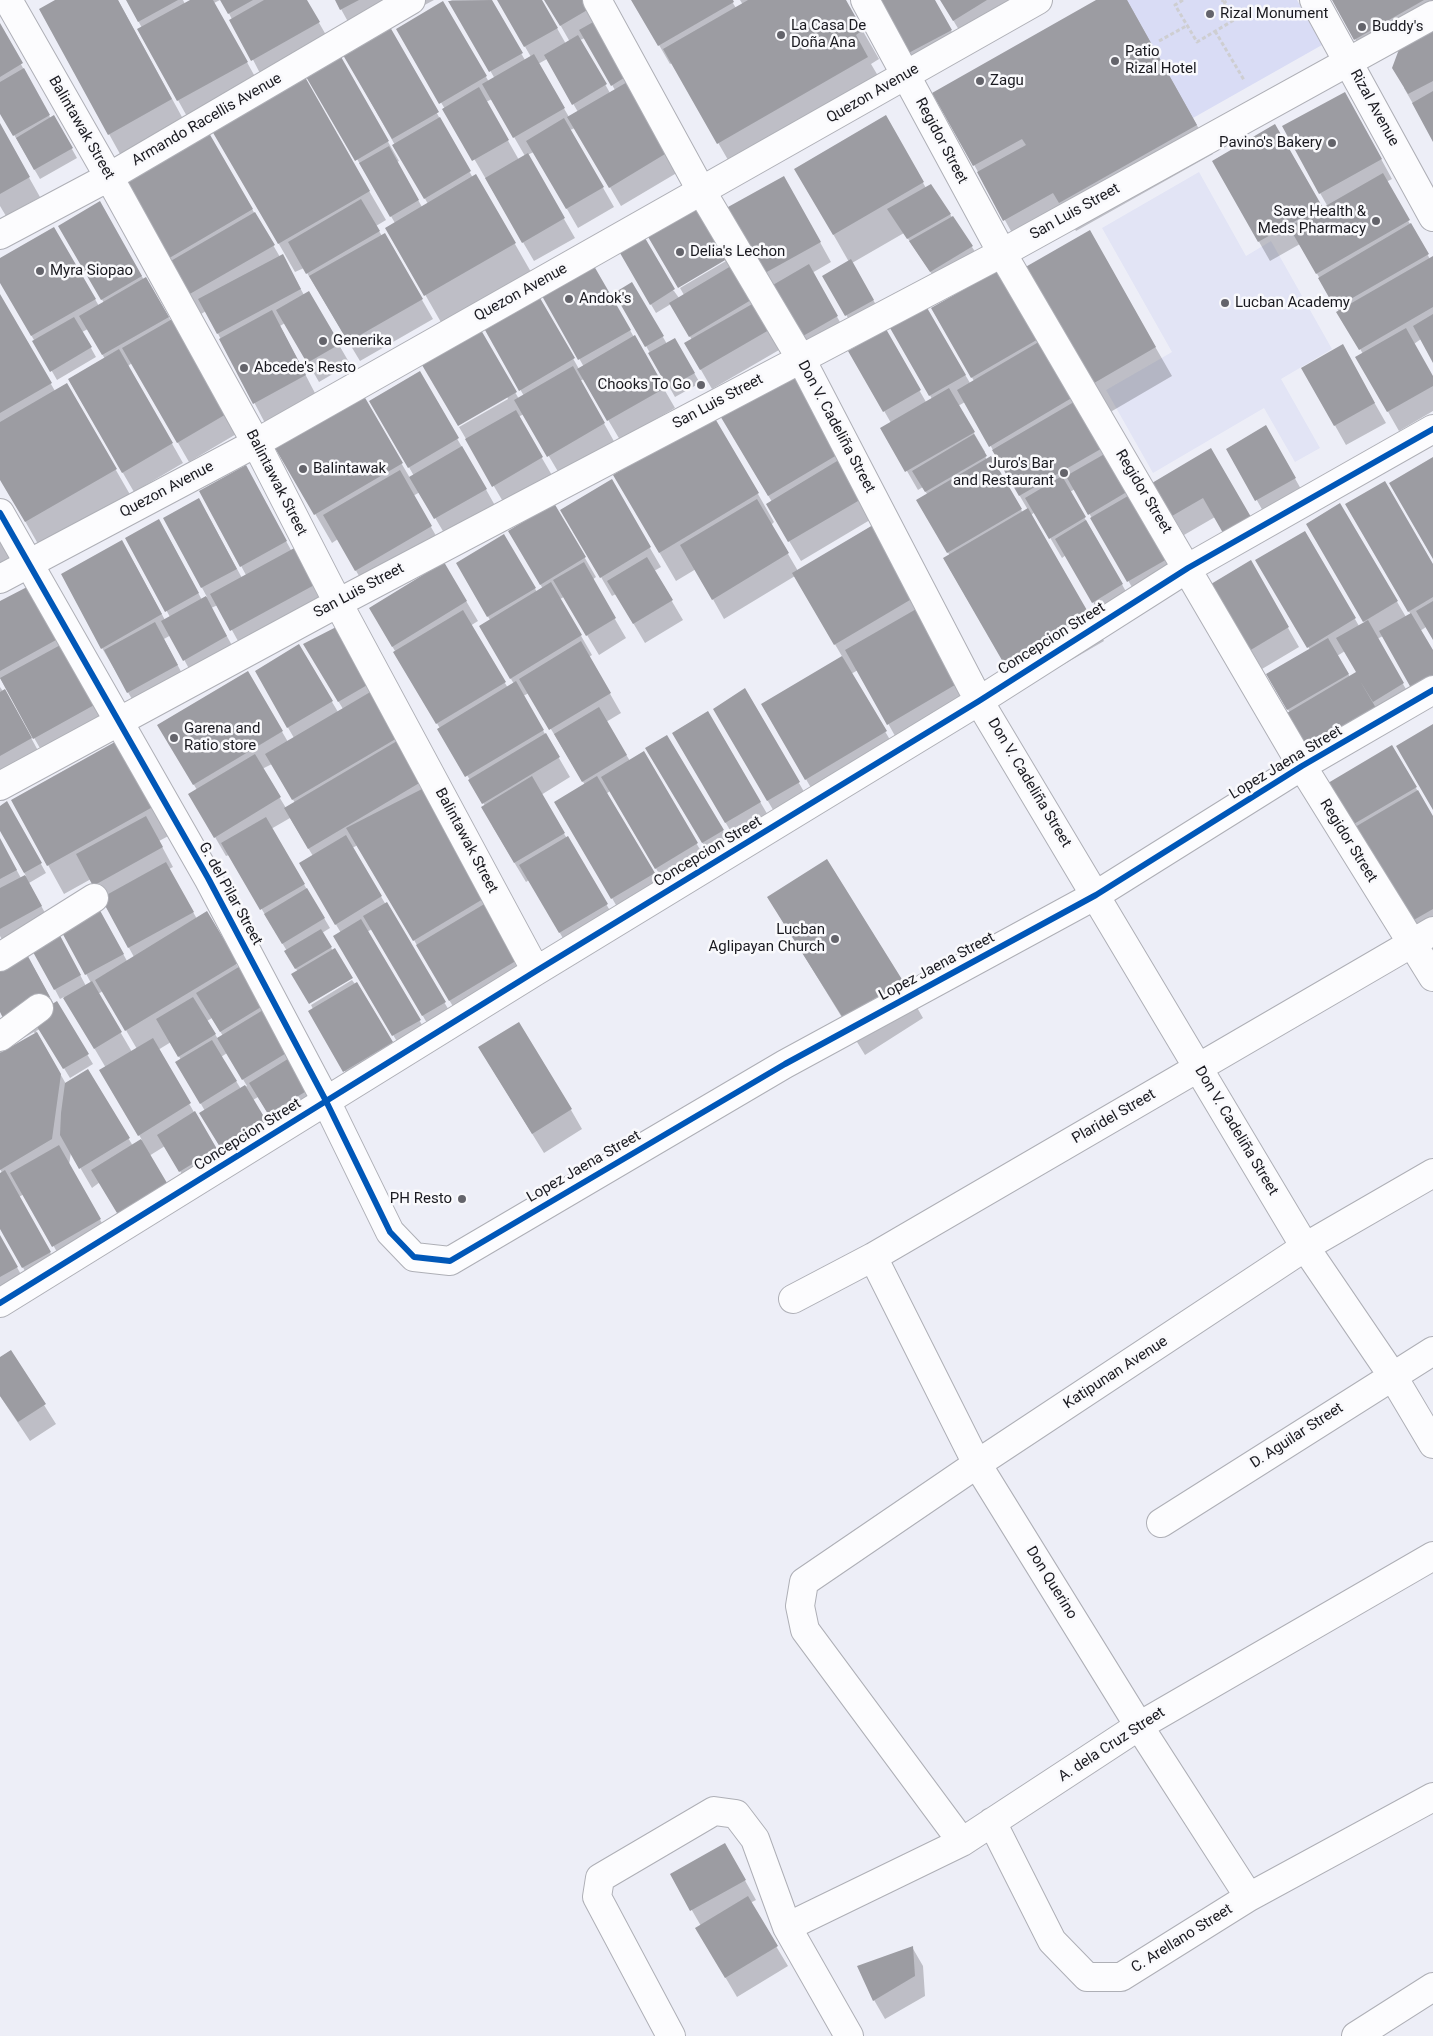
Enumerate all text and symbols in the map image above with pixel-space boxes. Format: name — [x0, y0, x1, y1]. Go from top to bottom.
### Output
place label: Rizal Monument — [1220, 5, 1328, 23]
marker: Rizal Monument — [1204, 8, 1216, 20]
place label: La Casa De Doña Ana — [791, 17, 866, 52]
place label: Buddy's — [1372, 18, 1424, 36]
marker: Buddy's — [1356, 21, 1368, 33]
marker: La Casa De Doña Ana — [775, 29, 787, 41]
place label: Patio Rizal Hotel — [1125, 43, 1197, 78]
marker: Patio Rizal Hotel — [1109, 55, 1121, 67]
street label: Quezon Avenue — [824, 60, 922, 128]
street label: Rizal Avenue — [1346, 67, 1402, 149]
street label: Armando Racellis Avenue — [129, 70, 285, 170]
place label: Zagu — [990, 72, 1024, 90]
street label: Balintawak Street — [44, 73, 118, 183]
marker: Zagu — [974, 75, 986, 87]
street label: Regidor Street — [911, 95, 971, 187]
place label: Pavino's Bakery — [1219, 134, 1322, 152]
marker: Pavino's Bakery — [1326, 137, 1338, 149]
street label: San Luis Street — [1027, 180, 1123, 244]
place label: Save Health & Meds Pharmacy — [1258, 203, 1366, 238]
marker: Save Health & Meds Pharmacy — [1370, 215, 1382, 227]
place label: Delia's Lechon — [690, 243, 785, 261]
marker: Delia's Lechon — [674, 246, 686, 258]
street label: Quezon Avenue — [471, 260, 571, 326]
place label: Myra Siopao — [50, 262, 133, 280]
marker: Myra Siopao — [34, 265, 46, 277]
place label: Andok's — [579, 290, 631, 308]
marker: Andok's — [563, 293, 575, 305]
place label: Lucban Academy — [1235, 294, 1350, 312]
marker: Lucban Academy — [1219, 297, 1231, 309]
place label: Generika — [333, 332, 392, 350]
marker: Generika — [317, 335, 329, 347]
street label: Don V. Cadeliña Street — [793, 358, 879, 496]
place label: Abcede's Resto — [254, 359, 356, 377]
marker: Abcede's Resto — [238, 362, 250, 374]
street label: San Luis Street — [670, 371, 766, 433]
place label: Chooks To Go — [598, 376, 691, 394]
marker: Chooks To Go — [695, 379, 707, 391]
street label: Balintawak Street — [242, 427, 310, 539]
street label: Regidor Street — [1111, 447, 1175, 537]
place label: Juro's Bar and Restaurant — [953, 455, 1054, 490]
street label: Quezon Avenue — [117, 458, 217, 522]
place label: Balintawak — [313, 460, 386, 478]
marker: Balintawak — [297, 463, 309, 475]
marker: Juro's Bar and Restaurant — [1058, 467, 1070, 479]
street label: San Luis Street — [311, 560, 407, 622]
street label: Concepcion Street — [995, 599, 1109, 679]
street label: Don V. Cadeliña Street — [983, 715, 1075, 851]
place label: Garena and Ratio store — [184, 720, 260, 755]
street label: Lopez Jaena Street — [1226, 722, 1346, 804]
marker: Garena and Ratio store — [168, 732, 180, 744]
street label: Balintawak Street — [431, 785, 501, 897]
street label: Regidor Street — [1315, 796, 1381, 886]
street label: Concepcion Street — [651, 813, 765, 891]
street label: G. del Pilar Street — [194, 839, 266, 949]
place label: Lucban Aglipayan Church — [709, 921, 825, 956]
street label: Lopez Jaena Street — [876, 929, 998, 1005]
marker: Lucban Aglipayan Church — [829, 933, 841, 945]
street label: Don V. Cadeliña Street — [1190, 1063, 1282, 1199]
street label: Plaridel Street — [1069, 1086, 1159, 1148]
street label: Concepcion Street — [191, 1095, 305, 1175]
street label: Lopez Jaena Street — [524, 1127, 644, 1207]
place label: PH Resto — [390, 1190, 452, 1208]
marker: PH Resto — [456, 1193, 468, 1205]
street label: Katipunan Avenue — [1061, 1333, 1171, 1413]
street label: D. Aguilar Street — [1247, 1399, 1347, 1473]
street label: Don Querino — [1022, 1543, 1080, 1623]
street label: A. dela Cruz Street — [1055, 1704, 1169, 1786]
street label: C. Arellano Street — [1128, 1901, 1236, 1977]

